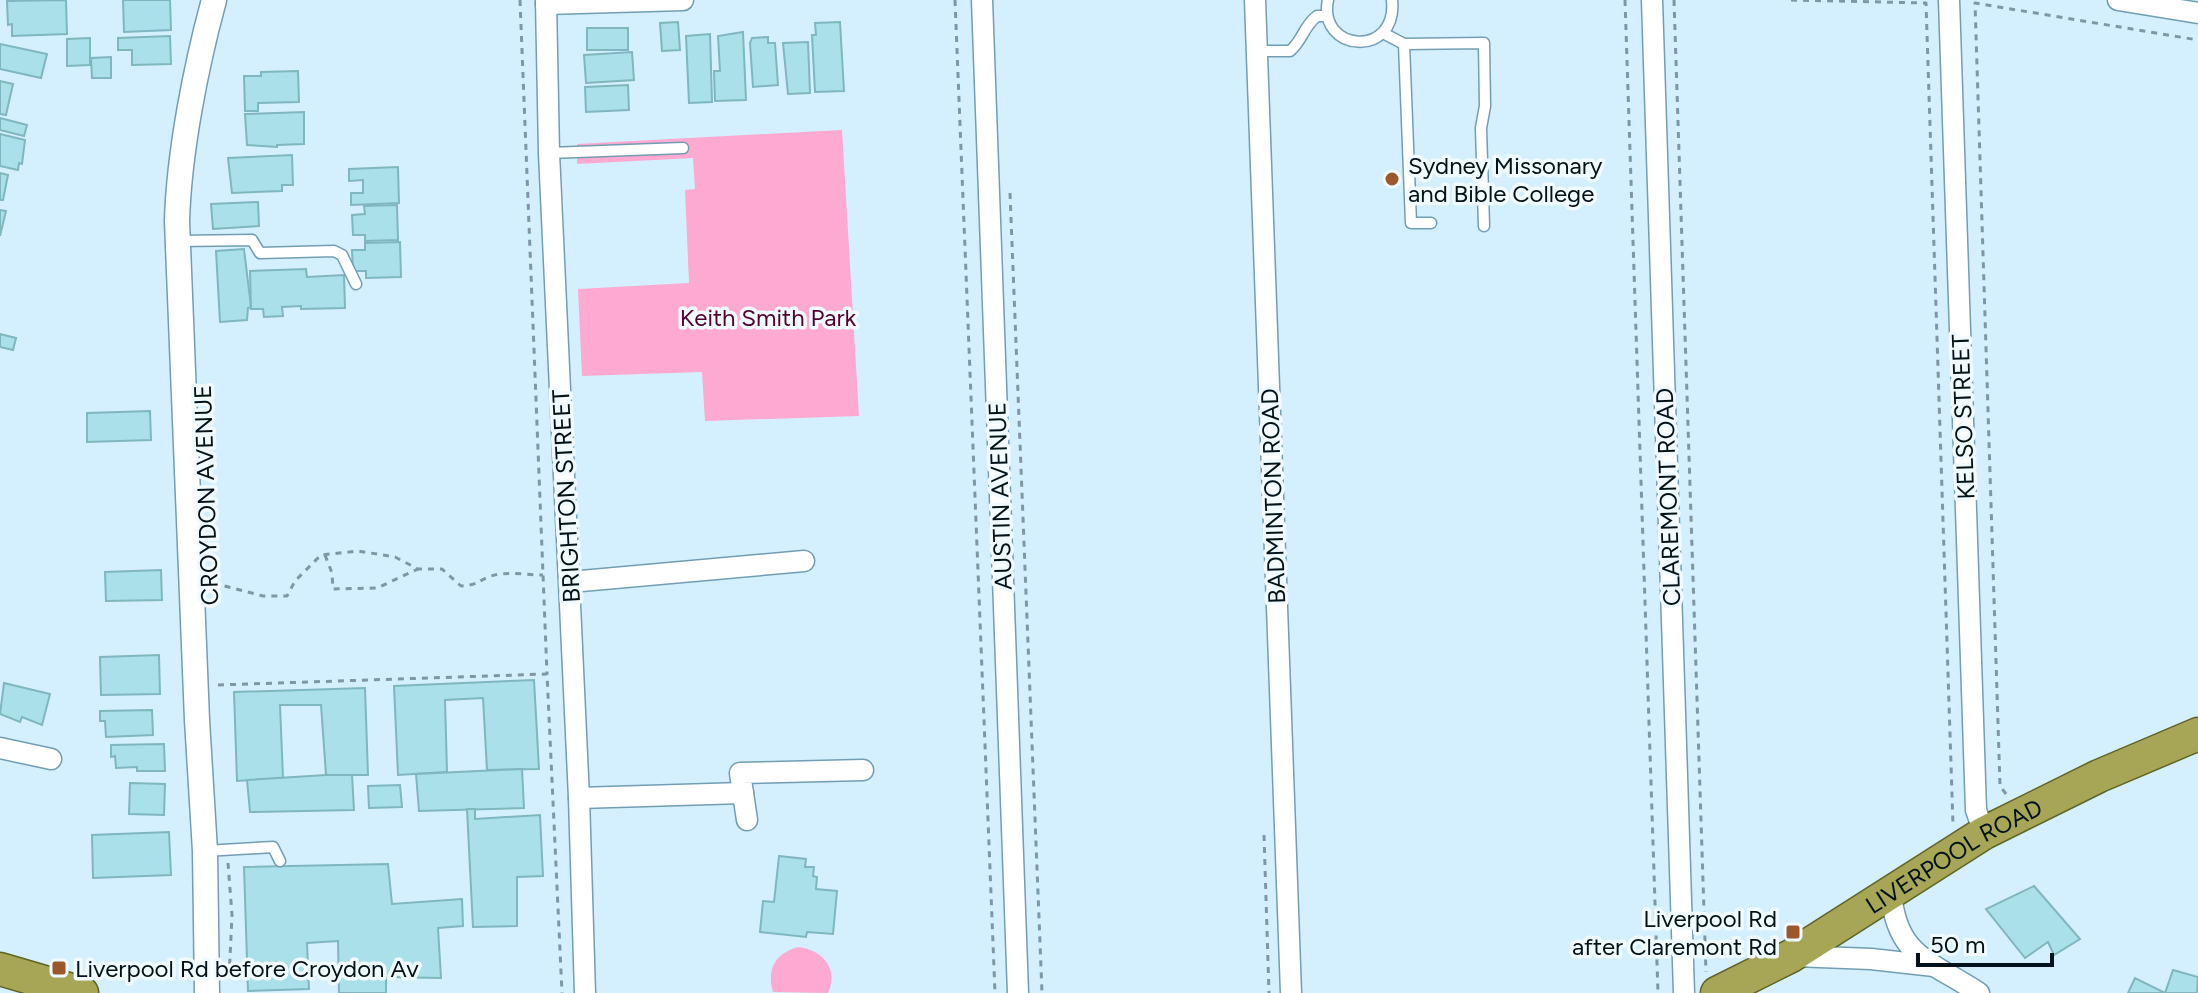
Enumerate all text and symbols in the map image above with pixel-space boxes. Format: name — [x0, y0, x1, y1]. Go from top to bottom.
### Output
place label: Sydney Missonary and Bible College — [1408, 151, 1603, 208]
marker: Sydney Missonary and Bible College — [1383, 170, 1401, 188]
park label: Keith Smith Park — [680, 303, 856, 332]
street label: KELSO STREET — [1946, 334, 1980, 500]
street label: CROYDON AVENUE — [188, 384, 224, 606]
street label: CLAREMONT ROAD — [1650, 387, 1686, 607]
street label: BADMINTON ROAD — [1255, 388, 1291, 604]
street label: BRIGHTON STREET — [546, 389, 586, 603]
street label: AUSTIN AVENUE — [982, 402, 1018, 590]
street label: LIVERPOOL ROAD — [1860, 792, 2047, 919]
place label: Liverpool Rd after Claremont Rd — [1572, 904, 1777, 961]
scale bar — [1918, 917, 2052, 967]
marker: Liverpool Rd after Claremont Rd — [1784, 923, 1802, 941]
text: 50 m — [1930, 930, 1986, 959]
place label: Liverpool Rd before Croydon Av — [75, 954, 419, 983]
marker: Liverpool Rd before Croydon Av — [50, 959, 68, 977]

